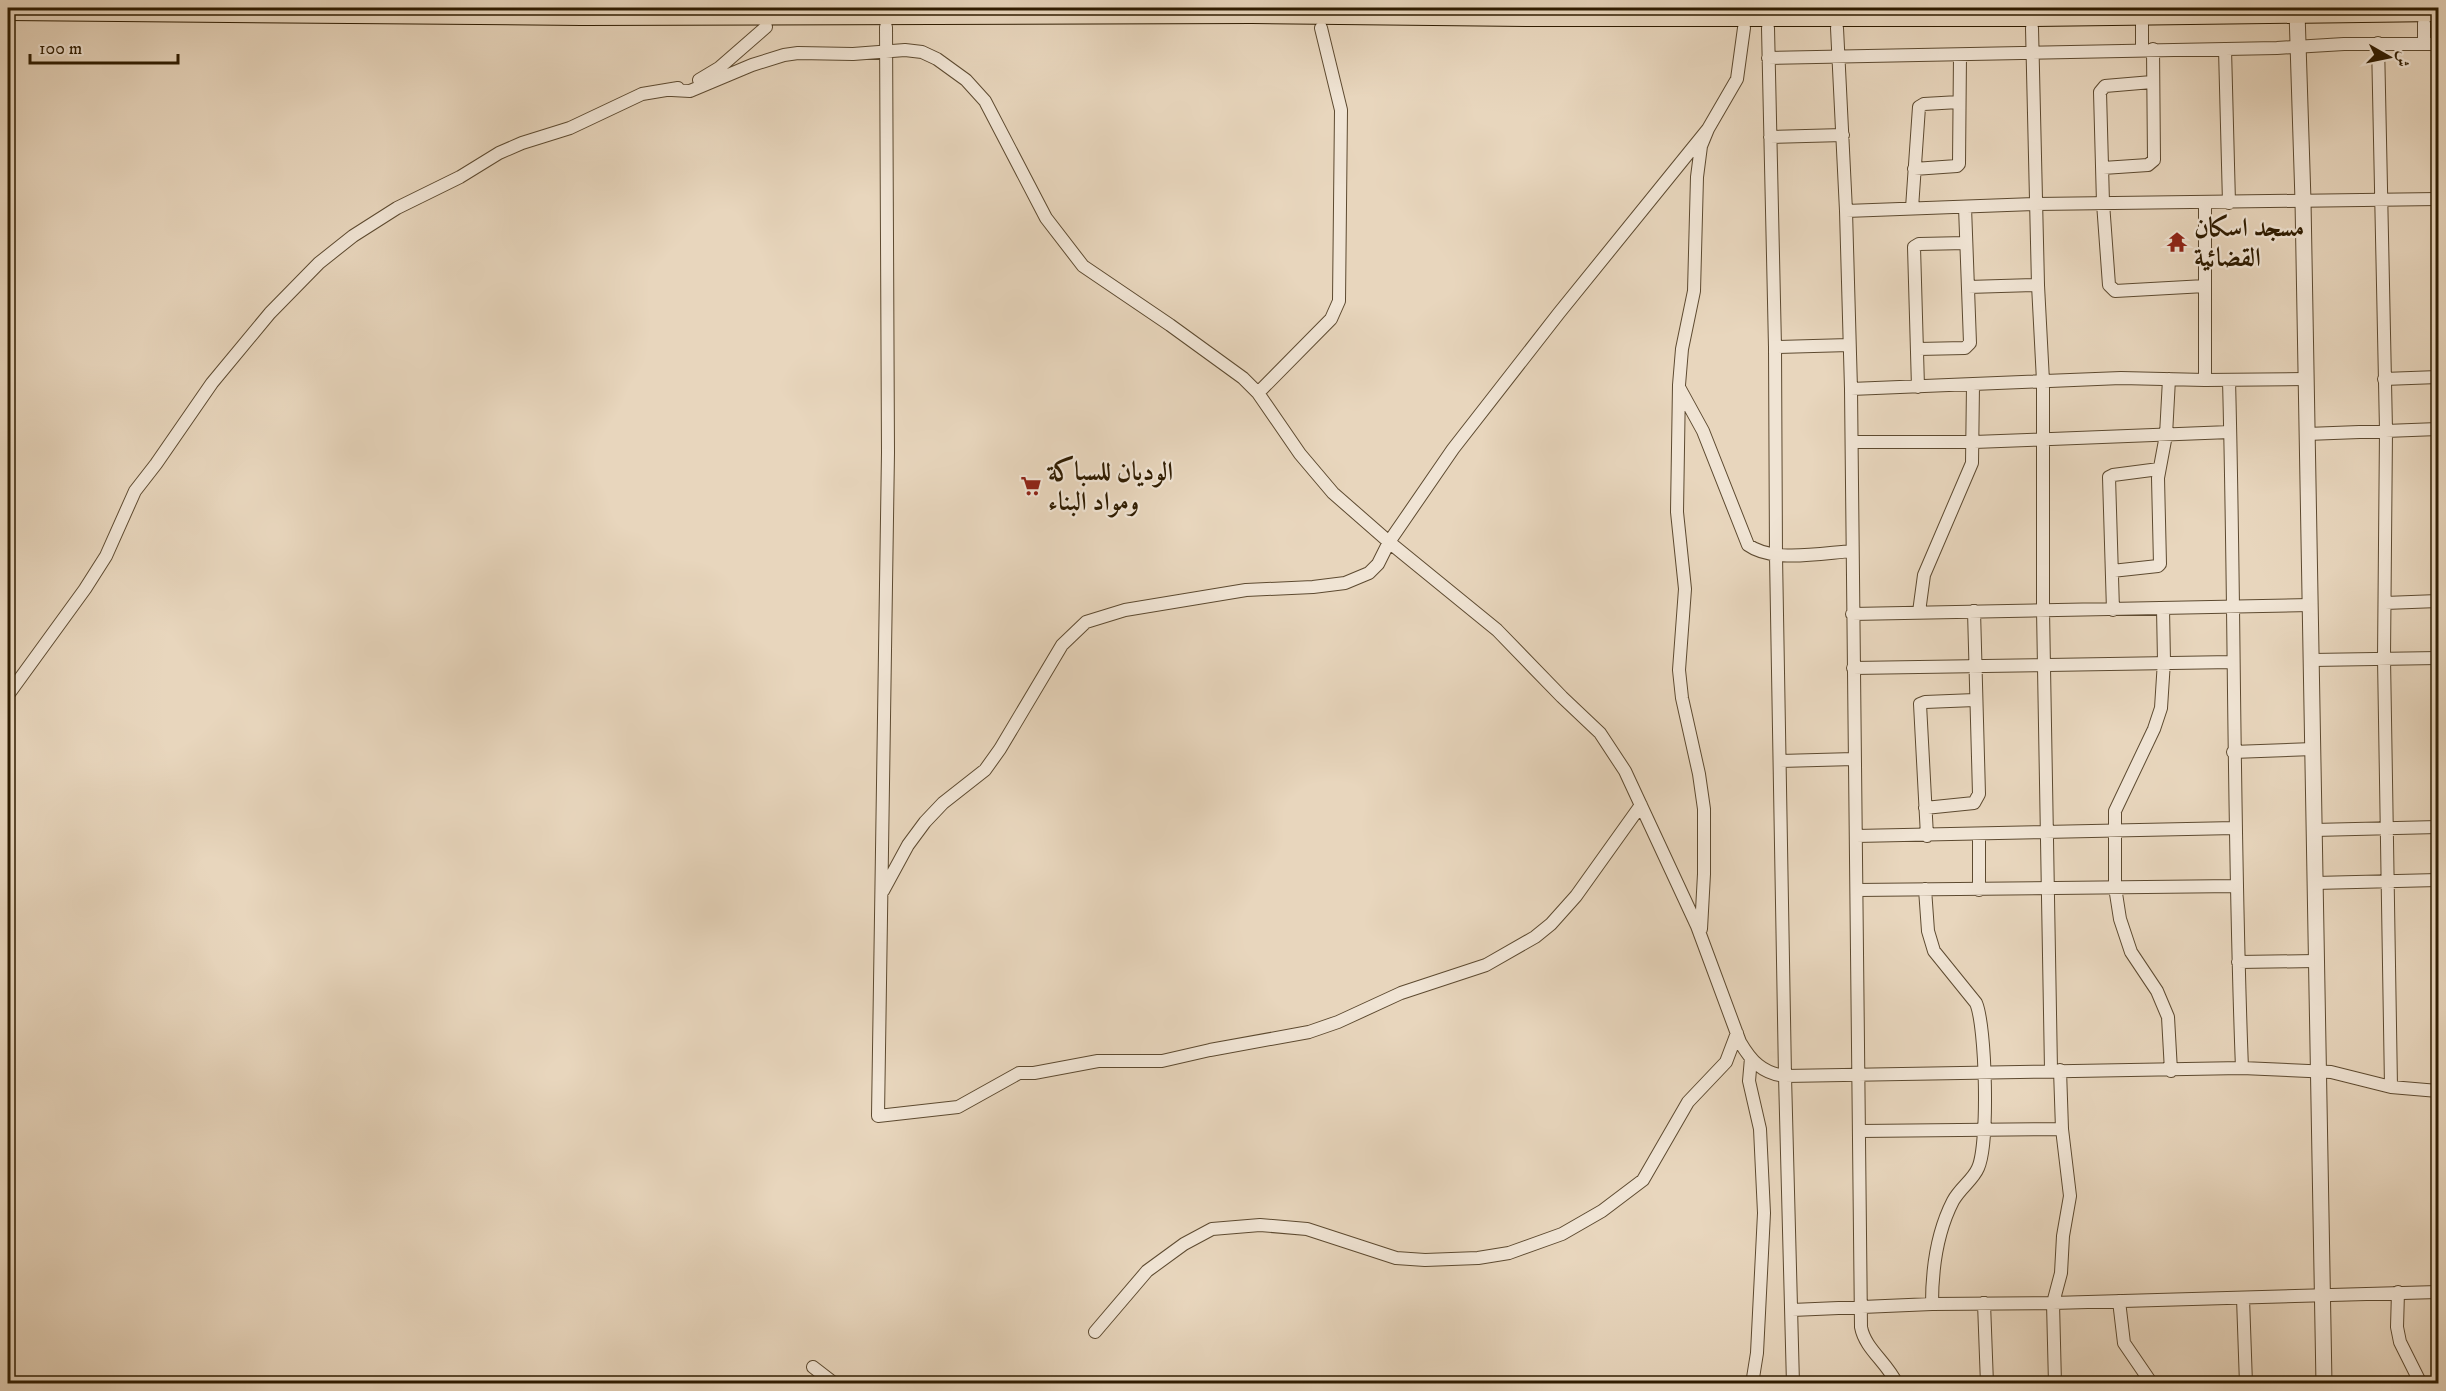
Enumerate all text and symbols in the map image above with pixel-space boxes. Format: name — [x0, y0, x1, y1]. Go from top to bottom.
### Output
scale bar — [30, 27, 178, 65]
north arrow — [2359, 27, 2419, 87]
text: 100 m — [39, 38, 82, 60]
text: ش — [2392, 50, 2414, 69]
place label: مسجد اسكان القضائية — [2194, 212, 2304, 275]
temple icon: مسجد اسكان القضائية — [2165, 230, 2189, 254]
place label: الوديان للسباكة ومواد البناء — [1046, 455, 1173, 519]
supermarket icon: الوديان للسباكة ومواد البناء — [1019, 474, 1043, 498]

